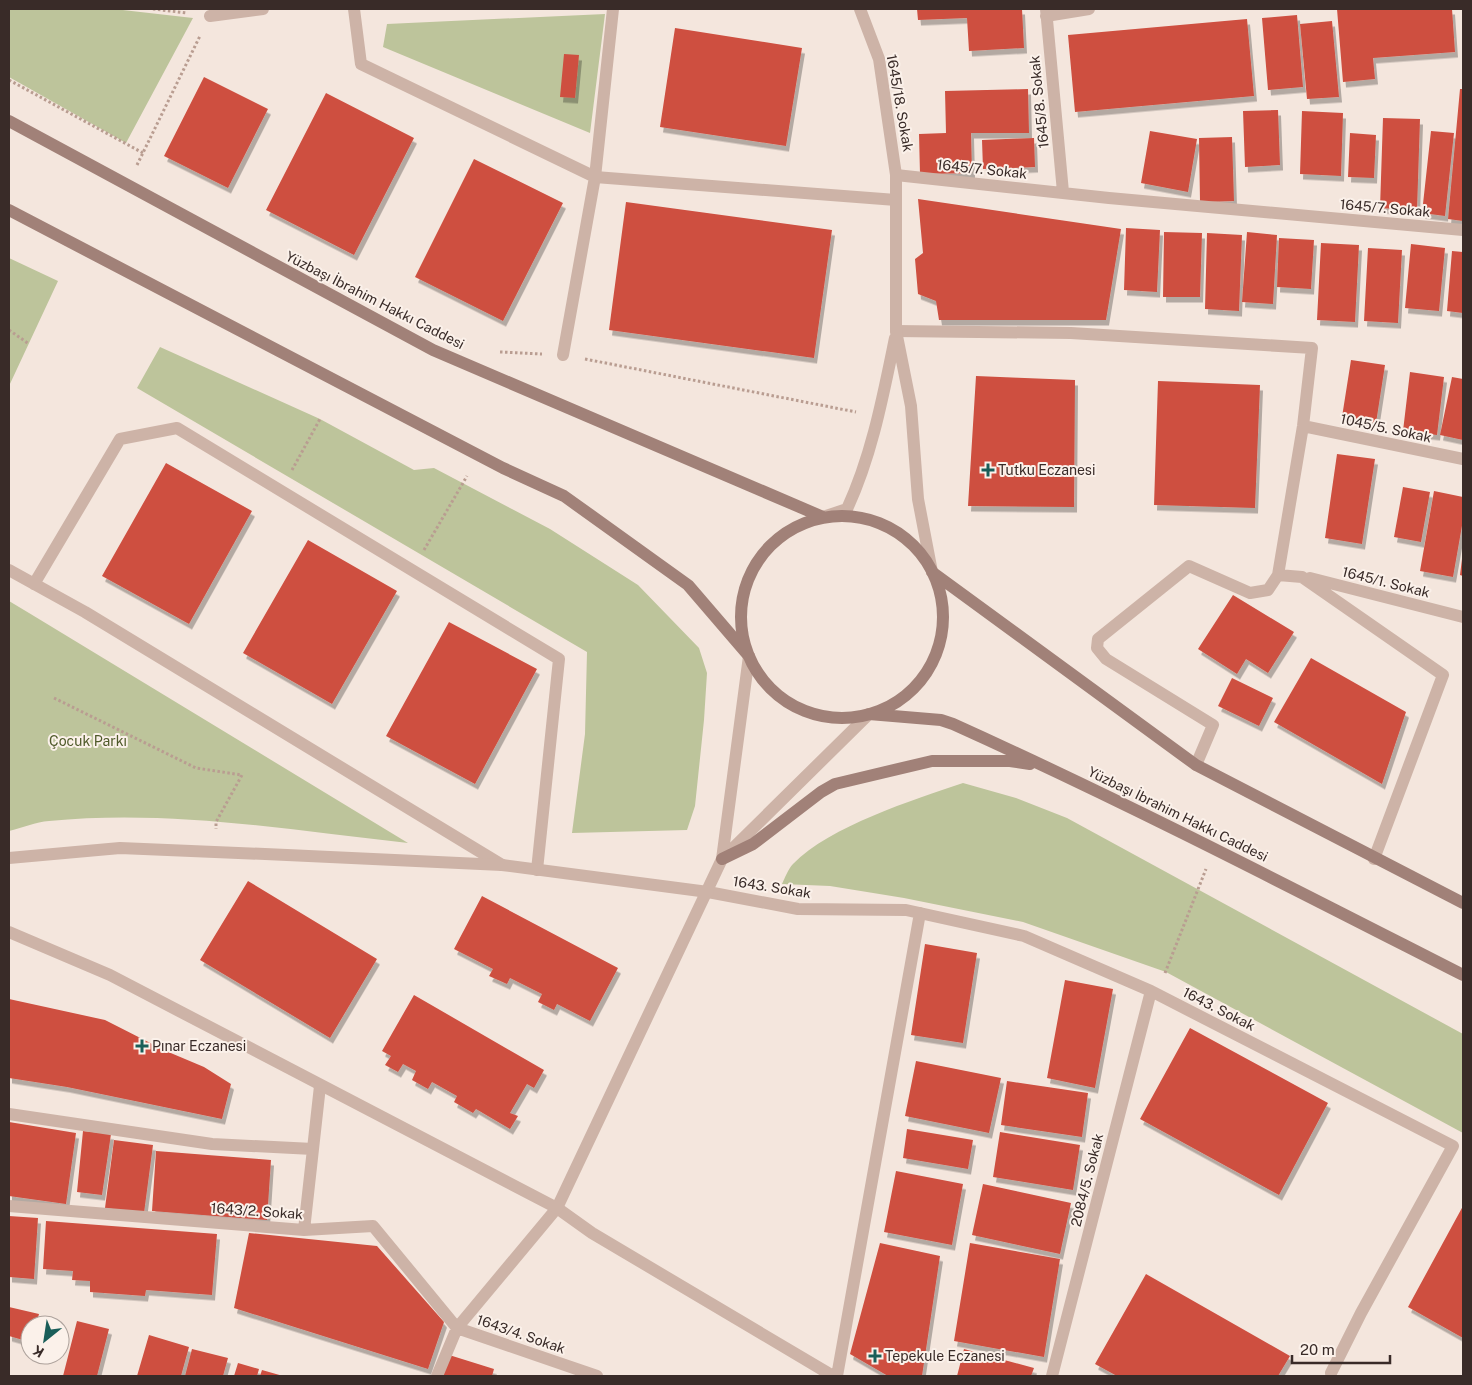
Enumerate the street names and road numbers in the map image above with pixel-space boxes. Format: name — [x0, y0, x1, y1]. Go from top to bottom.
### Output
street label: 1645/18. Sokak — [884, 53, 916, 153]
street label: 1645/8. Sokak — [1026, 55, 1052, 149]
street label: 1645/7. Sokak — [936, 156, 1028, 182]
street label: 1645/7. Sokak — [1339, 196, 1431, 220]
street label: Yüzbaşı İbrahim Hakkı Caddesi — [283, 246, 468, 352]
street label: 1045/5. Sokak — [1339, 411, 1433, 446]
street label: 1645/1. Sokak — [1341, 563, 1432, 601]
street label: Yüzbaşı İbrahim Hakkı Caddesi — [1085, 762, 1271, 865]
street label: 1643. Sokak — [732, 873, 812, 901]
street label: 1643. Sokak — [1180, 984, 1258, 1034]
street label: 2084/5. Sokak — [1068, 1132, 1106, 1228]
street label: 1643/2. Sokak — [210, 1200, 304, 1222]
street label: 1643/4. Sokak — [475, 1311, 568, 1357]

